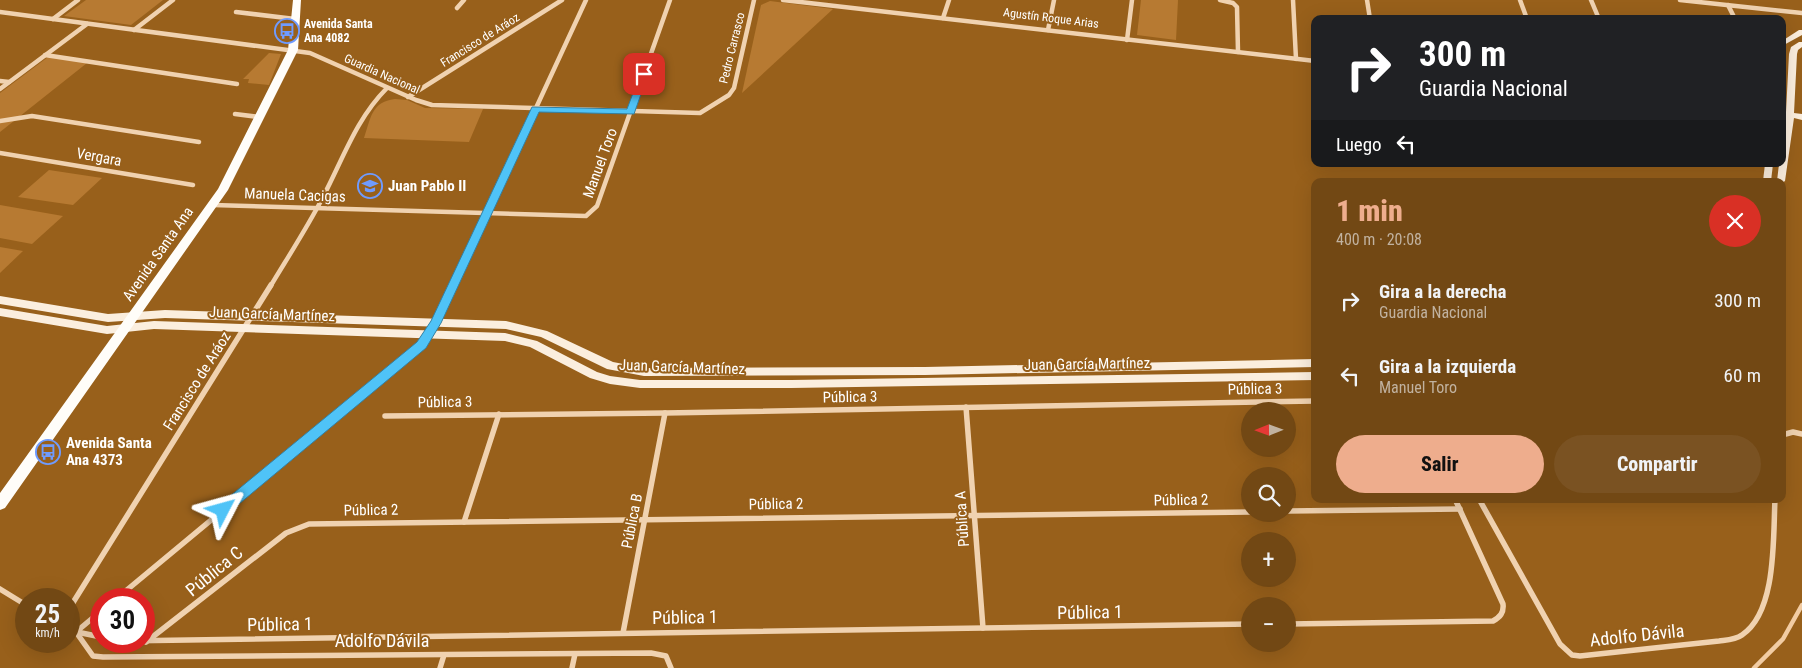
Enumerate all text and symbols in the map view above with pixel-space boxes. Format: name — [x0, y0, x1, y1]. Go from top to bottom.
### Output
street label: Agustín Roque Arias — [1002, 5, 1100, 31]
street label: Francisco de Aráoz — [438, 10, 522, 70]
street label: Pedro Carrasco — [716, 11, 748, 85]
place label: Avenida Santa Ana 4082 — [304, 17, 373, 45]
bus stop icon: Avenida Santa Ana 4082 — [274, 18, 300, 44]
text: 300 m — [1419, 34, 1506, 75]
icon: right — [1336, 35, 1401, 100]
street label: Guardia Nacional — [342, 51, 422, 97]
pin — [623, 53, 665, 95]
icon: arrive — [630, 60, 658, 88]
text: Guardia Nacional — [1419, 76, 1568, 101]
street label: Manuel Toro — [579, 126, 621, 200]
icon: left — [1392, 130, 1420, 158]
text: Luego — [1336, 133, 1382, 156]
street label: Vergara — [75, 144, 123, 170]
school or university icon: Juan Pablo II — [357, 173, 383, 199]
place label: Juan Pablo II — [388, 177, 466, 195]
street label: Manuela Cacigas — [244, 184, 346, 206]
text: 1 min — [1336, 193, 1403, 228]
button: close — [1709, 195, 1761, 247]
street label: Avenida Santa Ana — [119, 203, 197, 305]
text: 400 m · 20:08 — [1336, 230, 1422, 249]
text: Gira a la derecha — [1379, 280, 1506, 303]
icon: right — [1336, 287, 1364, 315]
text: 300 m — [1714, 289, 1761, 312]
street label: Juan García Martínez — [209, 303, 335, 325]
text: Guardia Nacional — [1379, 303, 1487, 322]
street label: Francisco de Aráoz — [159, 328, 235, 434]
street label: Juan García Martínez — [1024, 354, 1150, 374]
text: Gira a la izquierda — [1379, 355, 1516, 378]
street label: Juan García Martínez — [619, 356, 745, 378]
icon: left — [1336, 362, 1364, 390]
text: 60 m — [1724, 364, 1761, 387]
text: Manuel Toro — [1379, 378, 1457, 397]
street label: Pública 3 — [1227, 380, 1283, 398]
street label: Pública 3 — [822, 388, 878, 406]
street label: Pública 3 — [417, 393, 473, 411]
north arrow — [1241, 402, 1296, 458]
map controls — [1241, 402, 1296, 652]
place label: Avenida Santa Ana 4373 — [66, 434, 152, 469]
button: Salir — [1336, 435, 1544, 493]
button: Compartir — [1554, 435, 1761, 493]
bus stop icon: Avenida Santa Ana 4373 — [35, 439, 61, 465]
button: search — [1241, 467, 1296, 522]
position arrow — [196, 483, 248, 535]
street label: Pública A — [951, 490, 973, 548]
street label: Pública 2 — [1153, 491, 1209, 509]
street label: Pública B — [618, 492, 646, 550]
street label: Pública 2 — [748, 495, 804, 513]
street label: Pública 2 — [343, 501, 399, 519]
button: + — [1241, 532, 1296, 587]
street label: Pública C — [181, 542, 247, 600]
speed limit sign: 30 — [90, 588, 155, 653]
button: − — [1241, 597, 1296, 652]
text: 25 — [35, 600, 60, 629]
street label: Pública 1 — [1057, 601, 1123, 623]
street label: Pública 1 — [652, 606, 718, 628]
street label: Pública 1 — [247, 613, 313, 635]
street label: Adolfo Dávila — [1589, 620, 1685, 650]
text: km/h — [35, 626, 60, 640]
street label: Adolfo Dávila — [335, 630, 429, 651]

